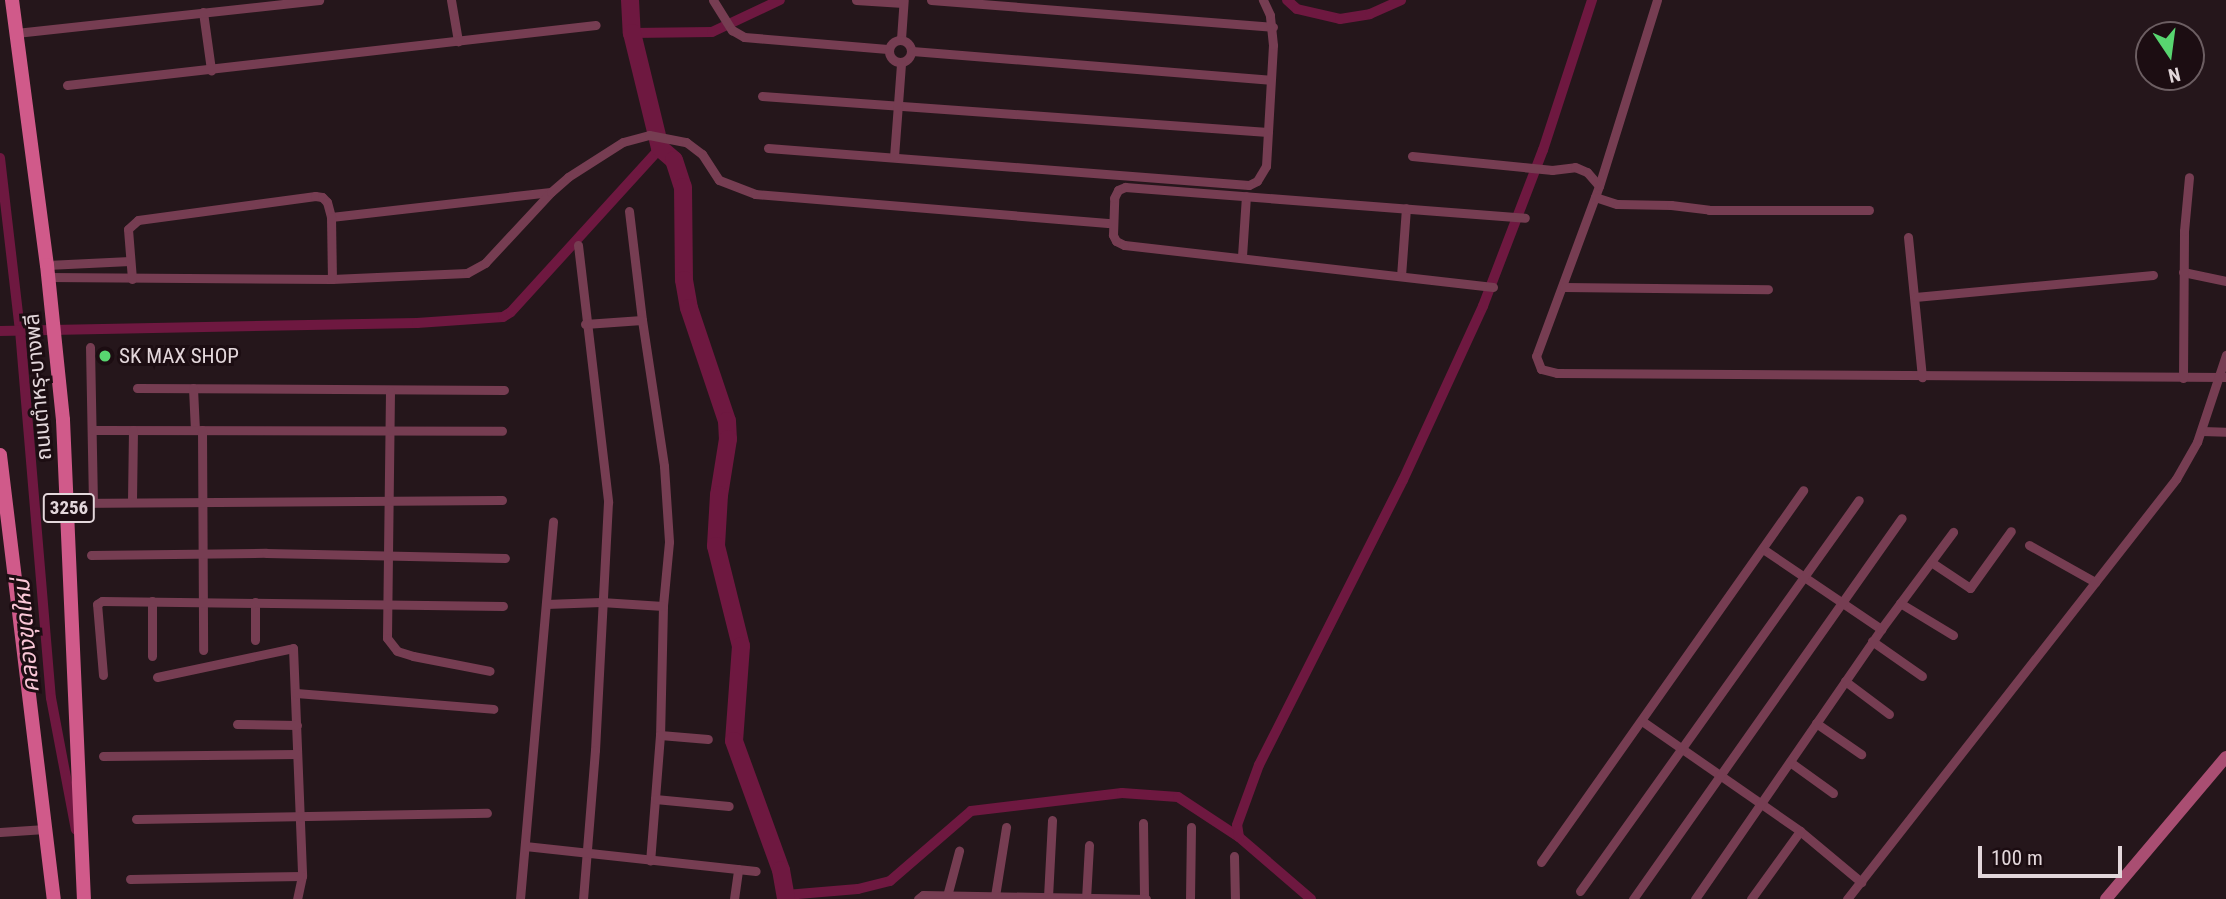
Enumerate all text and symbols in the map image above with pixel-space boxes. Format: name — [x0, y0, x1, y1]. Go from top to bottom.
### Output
north arrow — [2135, 21, 2205, 91]
text: N — [2166, 62, 2183, 88]
street label: ถนนตำหรุ-บางพลี — [19, 313, 57, 461]
place label: SK MAX SHOP — [119, 343, 239, 369]
marker: SK MAX SHOP — [97, 348, 113, 364]
road number: 3256 — [43, 492, 95, 524]
water label: คลองขุดใหม่ — [8, 578, 46, 694]
scale bar — [1981, 832, 2124, 876]
text: 100 m — [1991, 846, 2043, 870]

